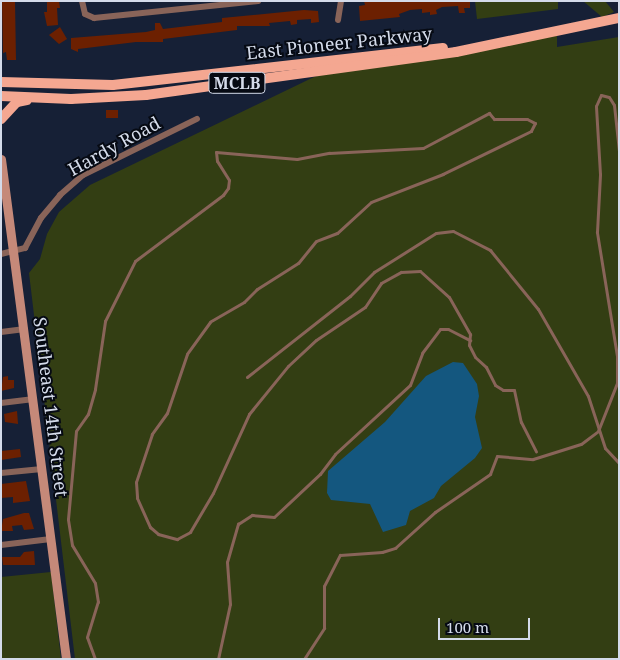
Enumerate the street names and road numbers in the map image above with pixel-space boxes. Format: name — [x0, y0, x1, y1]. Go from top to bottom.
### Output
street label: East Pioneer Parkway — [245, 22, 433, 64]
road number: MCLB — [208, 70, 266, 96]
street label: Hardy Road — [64, 112, 164, 180]
street label: Southeast 14th Street — [29, 316, 73, 498]

